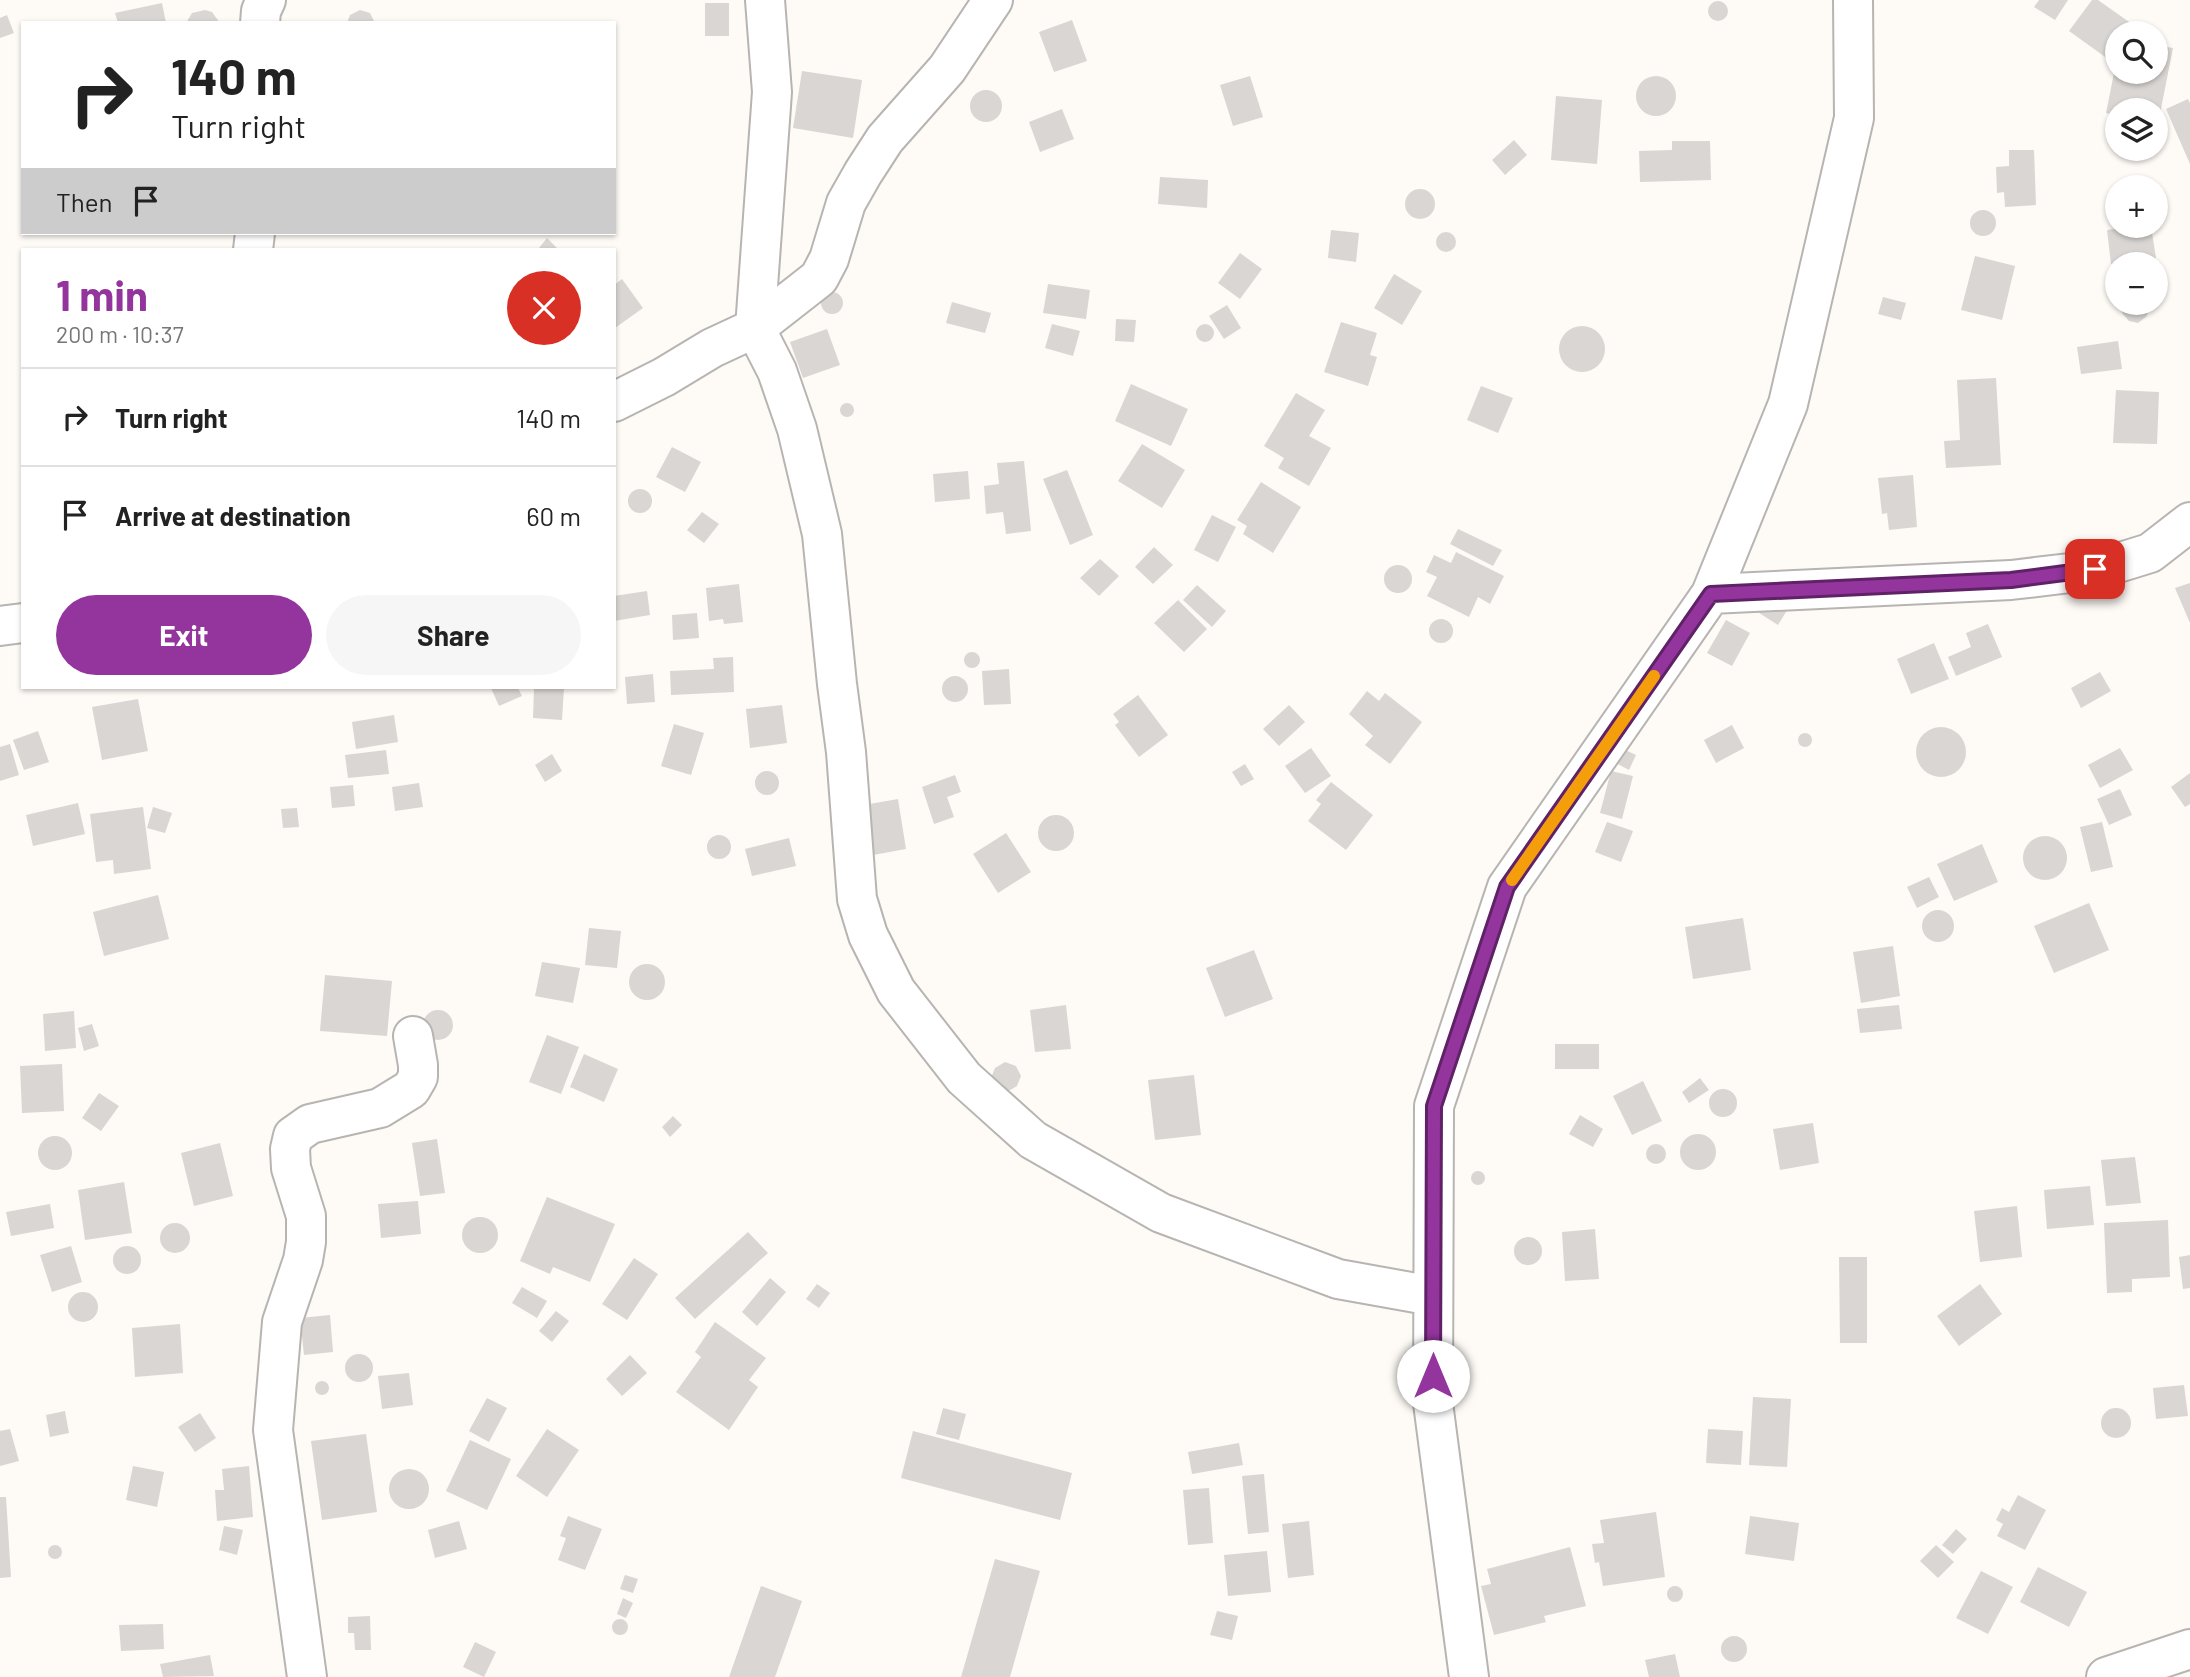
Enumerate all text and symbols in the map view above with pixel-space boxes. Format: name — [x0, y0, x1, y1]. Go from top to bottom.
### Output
map controls — [2105, 21, 2168, 315]
button: search — [2105, 21, 2168, 84]
text: 140 m — [171, 46, 297, 105]
icon: right — [56, 49, 147, 140]
button: layers — [2105, 98, 2168, 161]
text: Turn right — [171, 106, 306, 144]
button: + — [2105, 175, 2168, 238]
icon: arrive — [127, 182, 165, 220]
text: Then — [56, 186, 113, 217]
button: − — [2105, 252, 2168, 315]
text: 1 min — [56, 269, 148, 319]
button: close — [507, 271, 581, 345]
text: 200 m · 10:37 — [56, 320, 184, 348]
icon: right — [56, 398, 94, 436]
text: Turn right — [115, 402, 228, 433]
text: 140 m — [516, 402, 581, 433]
icon: arrive — [56, 496, 94, 534]
text: Arrive at destination — [115, 500, 351, 531]
text: 60 m — [526, 500, 581, 531]
pin — [2065, 539, 2125, 599]
icon: arrive — [2076, 550, 2114, 588]
button: Exit — [56, 595, 312, 675]
button: Share — [326, 595, 581, 675]
position arrow — [1396, 1339, 1470, 1413]

